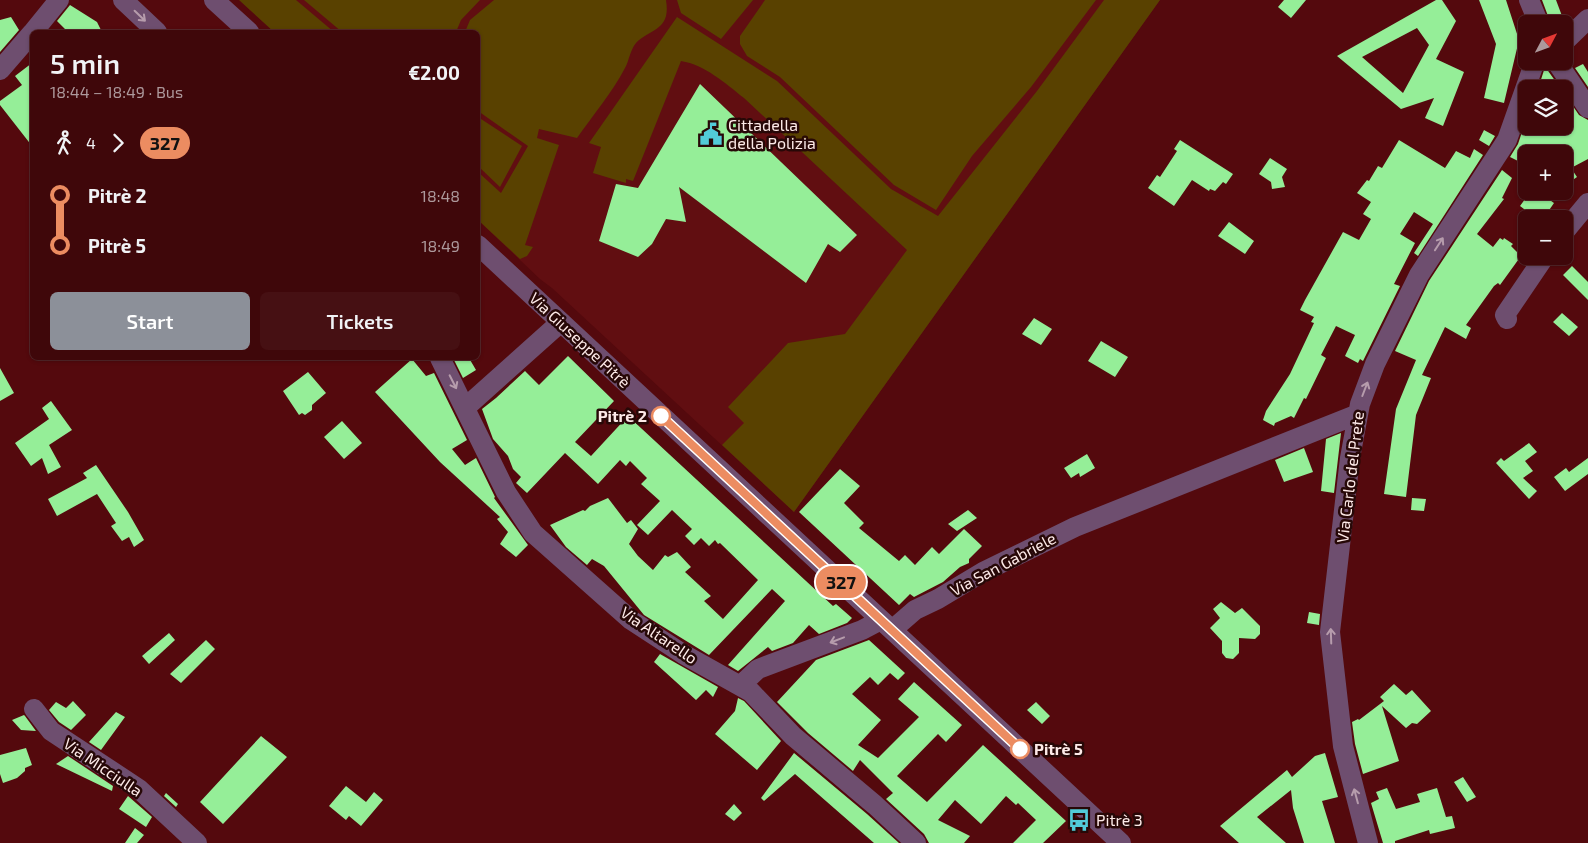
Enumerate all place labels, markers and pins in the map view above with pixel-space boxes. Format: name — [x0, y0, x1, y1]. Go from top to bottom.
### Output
place label: Cittadella della Polizia — [728, 115, 816, 152]
public building icon: Cittadella della Polizia — [698, 121, 724, 147]
place label: Pitrè 2 — [598, 406, 647, 425]
marker: Pitrè 2 — [651, 406, 671, 426]
marker: Pitrè 5 — [1010, 739, 1030, 759]
place label: Pitrè 5 — [1034, 739, 1083, 758]
bus stop icon: Pitrè 3 — [1066, 807, 1092, 833]
place label: Pitrè 3 — [1096, 810, 1143, 829]

